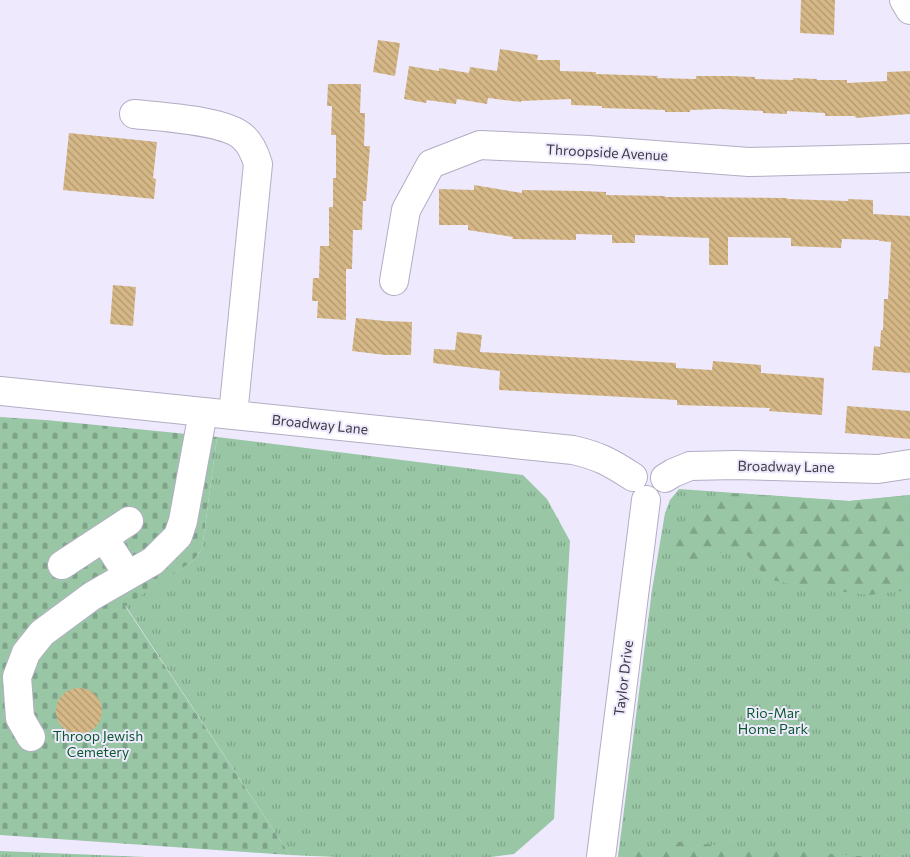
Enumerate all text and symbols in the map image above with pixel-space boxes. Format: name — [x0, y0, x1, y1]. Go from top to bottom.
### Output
street label: Throopside Avenue — [546, 140, 668, 164]
street label: Broadway Lane — [271, 410, 369, 438]
street label: Broadway Lane — [737, 457, 835, 475]
street label: Taylor Drive — [610, 639, 636, 717]
park label: Rio-Mar Home Park — [738, 704, 809, 737]
park label: Throop Jewish Cemetery — [53, 727, 143, 760]

